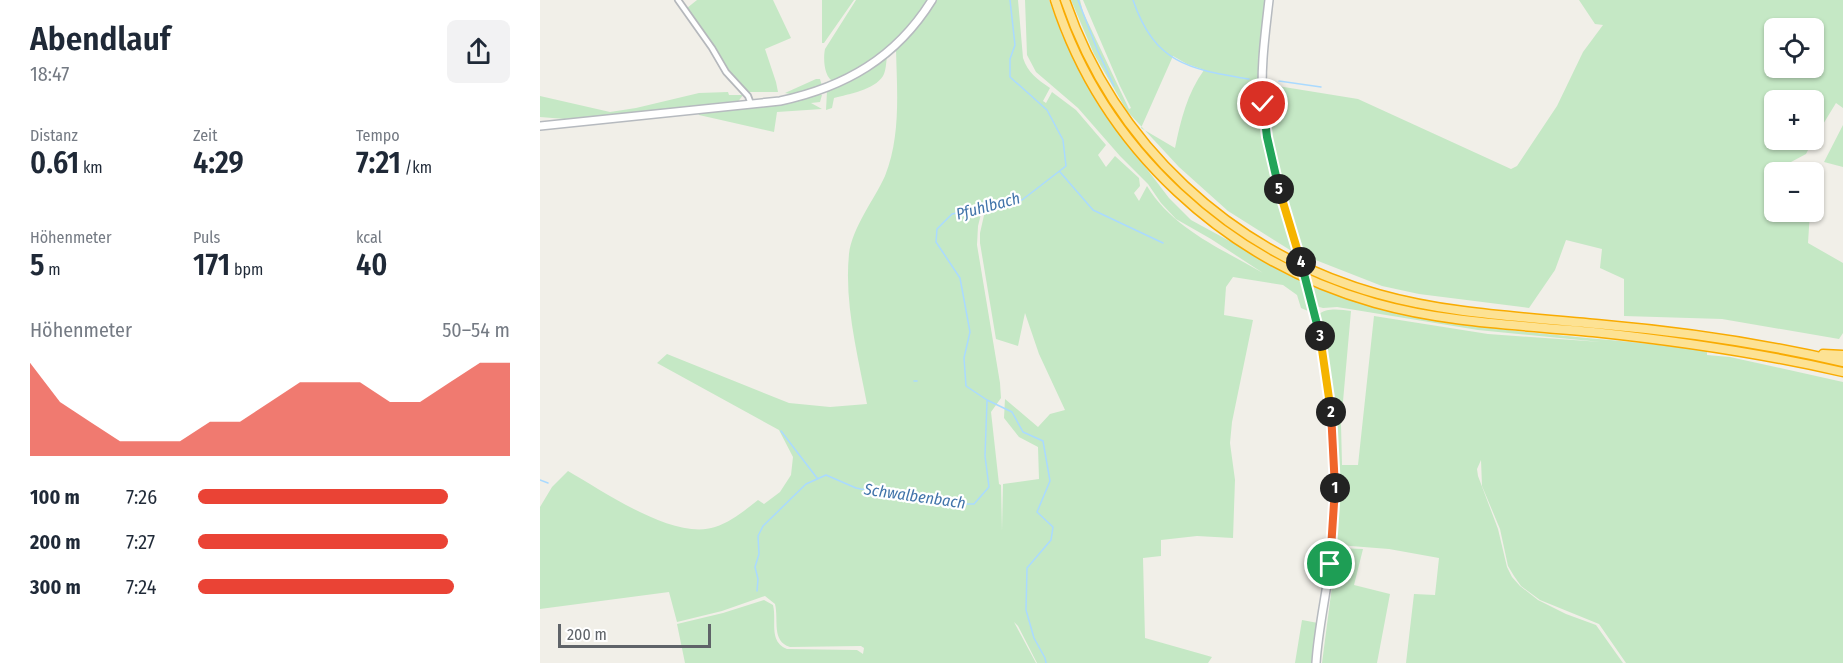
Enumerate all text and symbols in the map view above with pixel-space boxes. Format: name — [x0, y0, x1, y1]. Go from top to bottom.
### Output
map controls — [1764, 18, 1824, 222]
button: locate — [1764, 18, 1824, 78]
text: Abendlauf — [30, 19, 170, 59]
button: share — [447, 20, 510, 83]
text: 18:47 — [30, 62, 69, 86]
pin — [1237, 78, 1288, 129]
icon: check — [1246, 87, 1279, 120]
button: + — [1764, 90, 1824, 150]
text: Distanz — [30, 126, 78, 145]
text: Zeit — [193, 126, 217, 145]
text: Tempo — [356, 126, 400, 145]
text: 0.61 — [30, 145, 79, 181]
text: 4:29 — [193, 145, 244, 181]
text: 7:21 — [356, 145, 401, 181]
text: km — [79, 158, 103, 177]
text: /km — [401, 158, 432, 177]
button: − — [1764, 162, 1824, 222]
pin: 5 — [1264, 174, 1294, 204]
text: 5 — [1275, 179, 1283, 198]
water label: Pfuhlbach — [954, 188, 1022, 224]
text: Höhenmeter — [30, 228, 112, 247]
text: Puls — [193, 228, 220, 247]
text: kcal — [356, 228, 382, 247]
text: 5 — [30, 247, 45, 283]
text: 171 — [193, 247, 230, 283]
text: 40 — [356, 247, 387, 283]
pin: 4 — [1286, 247, 1316, 277]
text: 4 — [1297, 252, 1305, 271]
text: m — [45, 260, 61, 279]
text: bpm — [230, 260, 263, 279]
text: Höhenmeter — [30, 318, 132, 342]
text: 50–54 m — [442, 318, 510, 342]
pin: 3 — [1305, 321, 1335, 351]
text: 3 — [1316, 326, 1324, 345]
pin: 2 — [1316, 397, 1346, 427]
text: 2 — [1327, 402, 1335, 421]
pin: 1 — [1320, 473, 1350, 503]
text: 1 — [1332, 478, 1338, 497]
water label: Schwalbenbach — [862, 479, 967, 513]
text: 100 m — [30, 485, 80, 509]
text: 7:26 — [126, 485, 157, 509]
text: 200 m — [30, 530, 81, 554]
text: 7:27 — [126, 530, 155, 554]
pin — [1304, 538, 1355, 589]
icon: arrive — [1313, 547, 1346, 580]
text: 300 m — [30, 575, 81, 599]
text: 7:24 — [126, 575, 156, 599]
scale bar — [558, 621, 711, 648]
text: 200 m — [567, 625, 607, 644]

